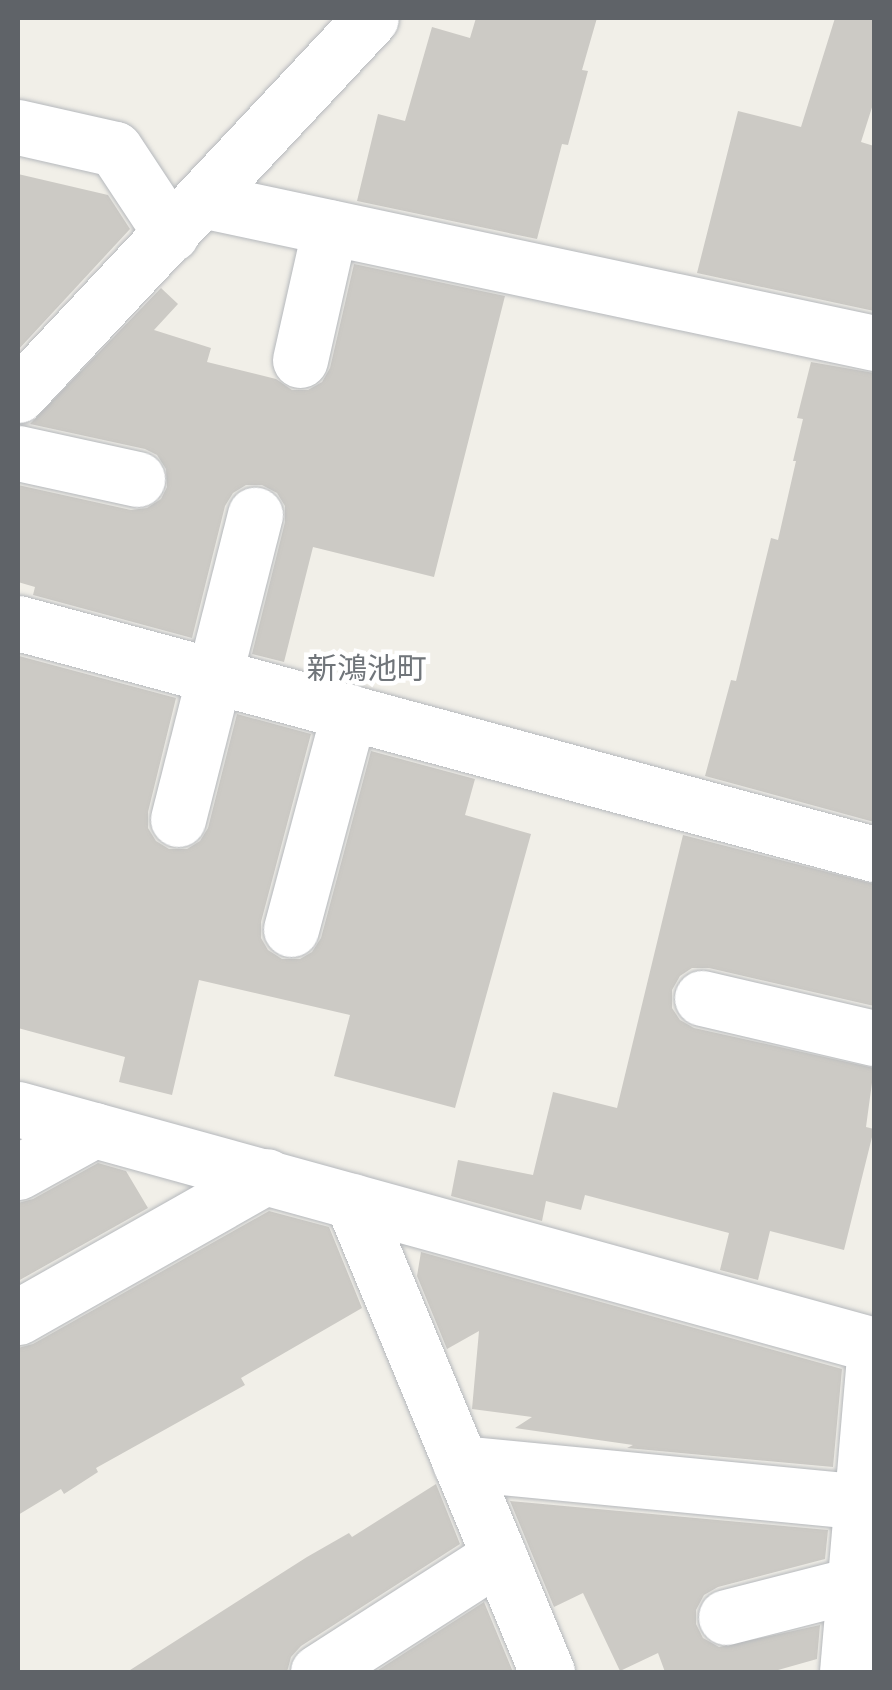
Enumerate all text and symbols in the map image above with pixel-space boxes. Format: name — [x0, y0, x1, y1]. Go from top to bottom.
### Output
district label: 新鴻池町 — [307, 651, 427, 687]

